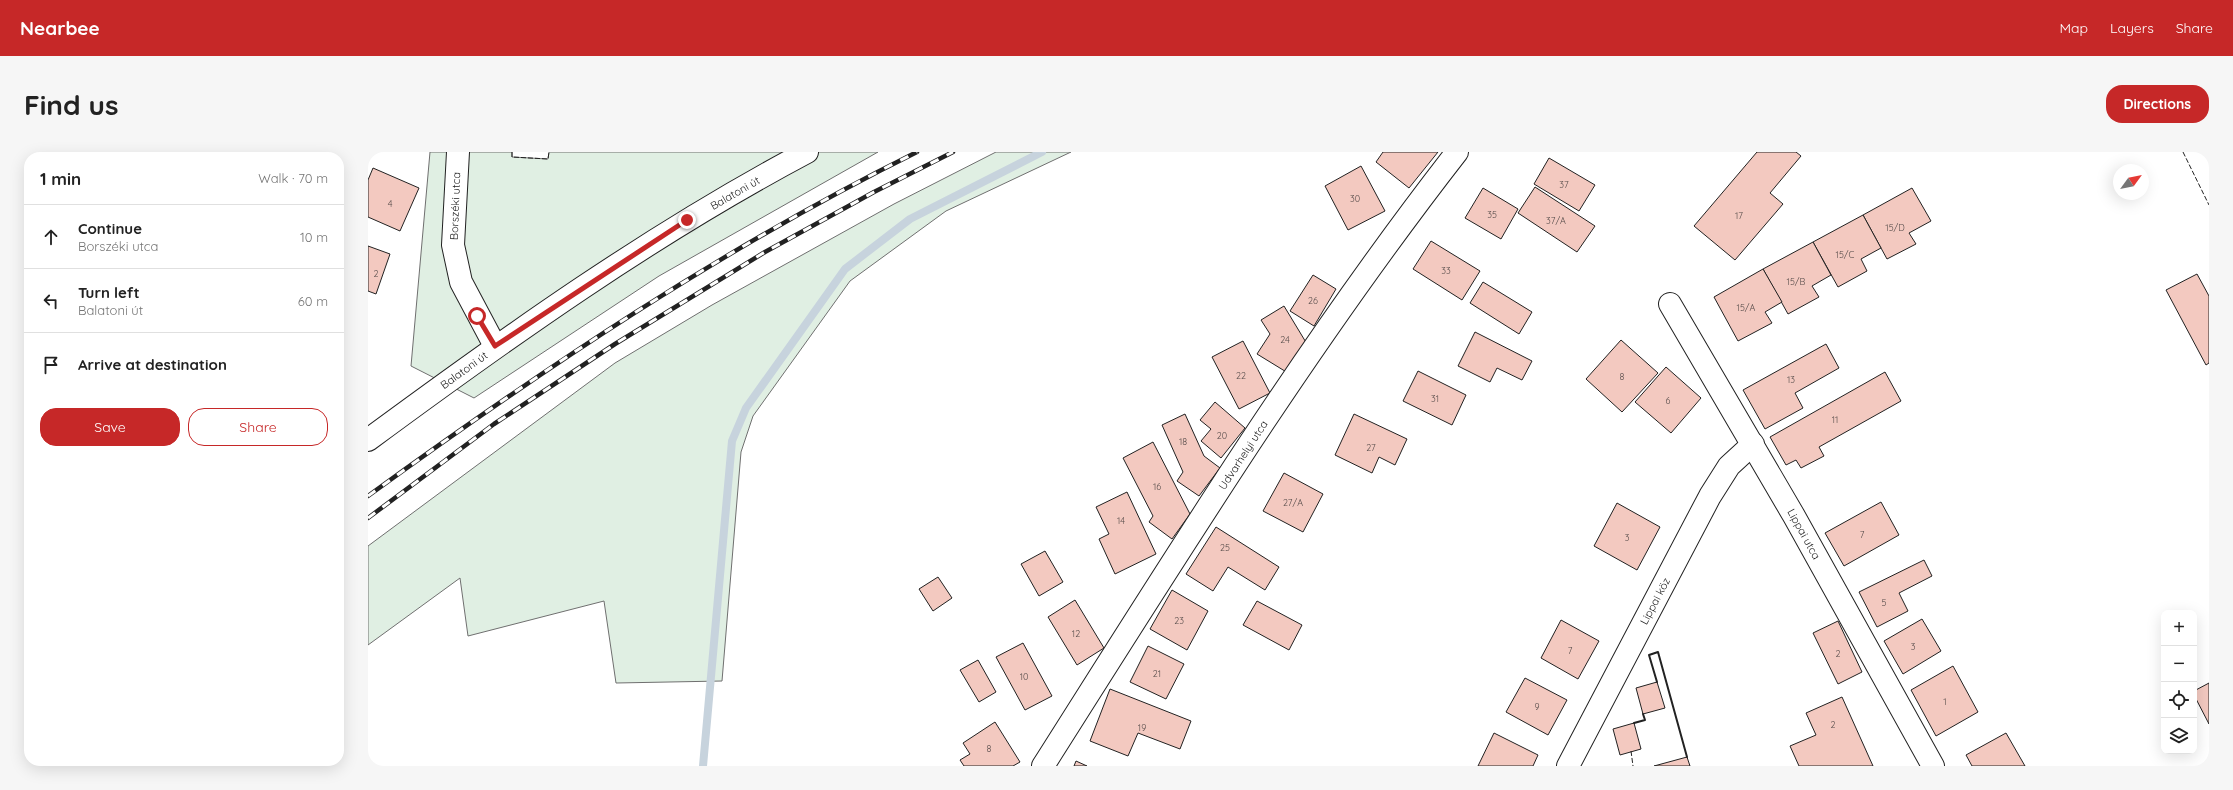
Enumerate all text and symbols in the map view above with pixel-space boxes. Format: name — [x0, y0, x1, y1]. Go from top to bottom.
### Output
text: Nearbee — [20, 16, 100, 40]
text: Map — [2059, 19, 2088, 37]
text: Layers — [2110, 19, 2154, 37]
text: Share — [2176, 19, 2213, 37]
button: Directions — [2106, 85, 2209, 123]
text: Find us — [24, 87, 118, 122]
north arrow — [2113, 164, 2149, 200]
text: 1 min — [40, 168, 81, 189]
text: Walk · 70 m — [258, 170, 328, 186]
street label: Borszéki utca — [447, 172, 463, 240]
street label: Balatoni út — [708, 173, 763, 213]
house number: 37 — [1559, 179, 1569, 190]
house number: 30 — [1350, 193, 1360, 204]
house number: 4 — [388, 198, 393, 209]
house number: 35 — [1487, 209, 1497, 220]
house number: 17 — [1735, 210, 1743, 221]
route end — [678, 211, 696, 229]
house number: 37/A — [1546, 215, 1566, 226]
text: Continue — [78, 219, 142, 238]
house number: 15/D — [1885, 222, 1905, 233]
icon: ahead — [40, 226, 62, 248]
text: 10 m — [300, 229, 328, 245]
text: Borszéki utca — [78, 238, 158, 254]
house number: 15/C — [1836, 249, 1855, 260]
house number: 33 — [1441, 265, 1451, 276]
house number: 2 — [374, 268, 379, 279]
house number: 15/B — [1787, 276, 1806, 287]
text: Turn left — [78, 283, 140, 302]
icon: left — [40, 290, 62, 312]
text: 60 m — [298, 293, 328, 309]
house number: 26 — [1308, 295, 1318, 306]
text: Balatoni út — [78, 302, 143, 318]
house number: 15/A — [1737, 302, 1756, 313]
route start — [468, 307, 486, 325]
house number: 24 — [1280, 334, 1290, 345]
street label: Balatoni út — [438, 348, 491, 392]
icon: arrive — [40, 354, 62, 376]
text: Arrive at destination — [78, 355, 227, 374]
house number: 22 — [1236, 370, 1246, 381]
house number: 8 — [1620, 371, 1625, 382]
house number: 13 — [1787, 374, 1795, 385]
house number: 31 — [1431, 393, 1439, 404]
house number: 6 — [1666, 395, 1671, 406]
button: Save — [40, 408, 180, 446]
button: Share — [188, 408, 328, 446]
house number: 11 — [1832, 414, 1838, 425]
street label: Udvarhelyi utca — [1215, 418, 1271, 492]
house number: 20 — [1217, 430, 1227, 441]
house number: 18 — [1179, 436, 1187, 447]
house number: 27 — [1366, 442, 1376, 453]
house number: 16 — [1153, 481, 1161, 492]
house number: 27/A — [1283, 497, 1303, 508]
street label: Lippai utca — [1784, 506, 1824, 562]
house number: 14 — [1117, 515, 1125, 526]
house number: 7 — [1860, 529, 1865, 540]
house number: 3 — [1625, 532, 1630, 543]
house number: 25 — [1220, 542, 1230, 553]
street label: Lippai köz — [1637, 575, 1673, 627]
house number: 5 — [1882, 597, 1887, 608]
map controls — [2161, 610, 2197, 754]
button: + — [2161, 610, 2197, 646]
house number: 23 — [1174, 615, 1184, 626]
house number: 12 — [1072, 628, 1080, 639]
house number: 3 — [1911, 641, 1916, 652]
house number: 7 — [1568, 645, 1573, 656]
button: − — [2161, 646, 2197, 682]
house number: 2 — [1836, 648, 1841, 659]
house number: 21 — [1153, 668, 1161, 679]
house number: 10 — [1020, 671, 1028, 682]
button: locate — [2161, 682, 2197, 718]
house number: 1 — [1943, 696, 1947, 707]
house number: 9 — [1534, 701, 1540, 712]
button: layers — [2161, 718, 2197, 754]
house number: 2 — [1831, 719, 1836, 730]
house number: 19 — [1138, 722, 1146, 733]
house number: 8 — [987, 743, 992, 754]

